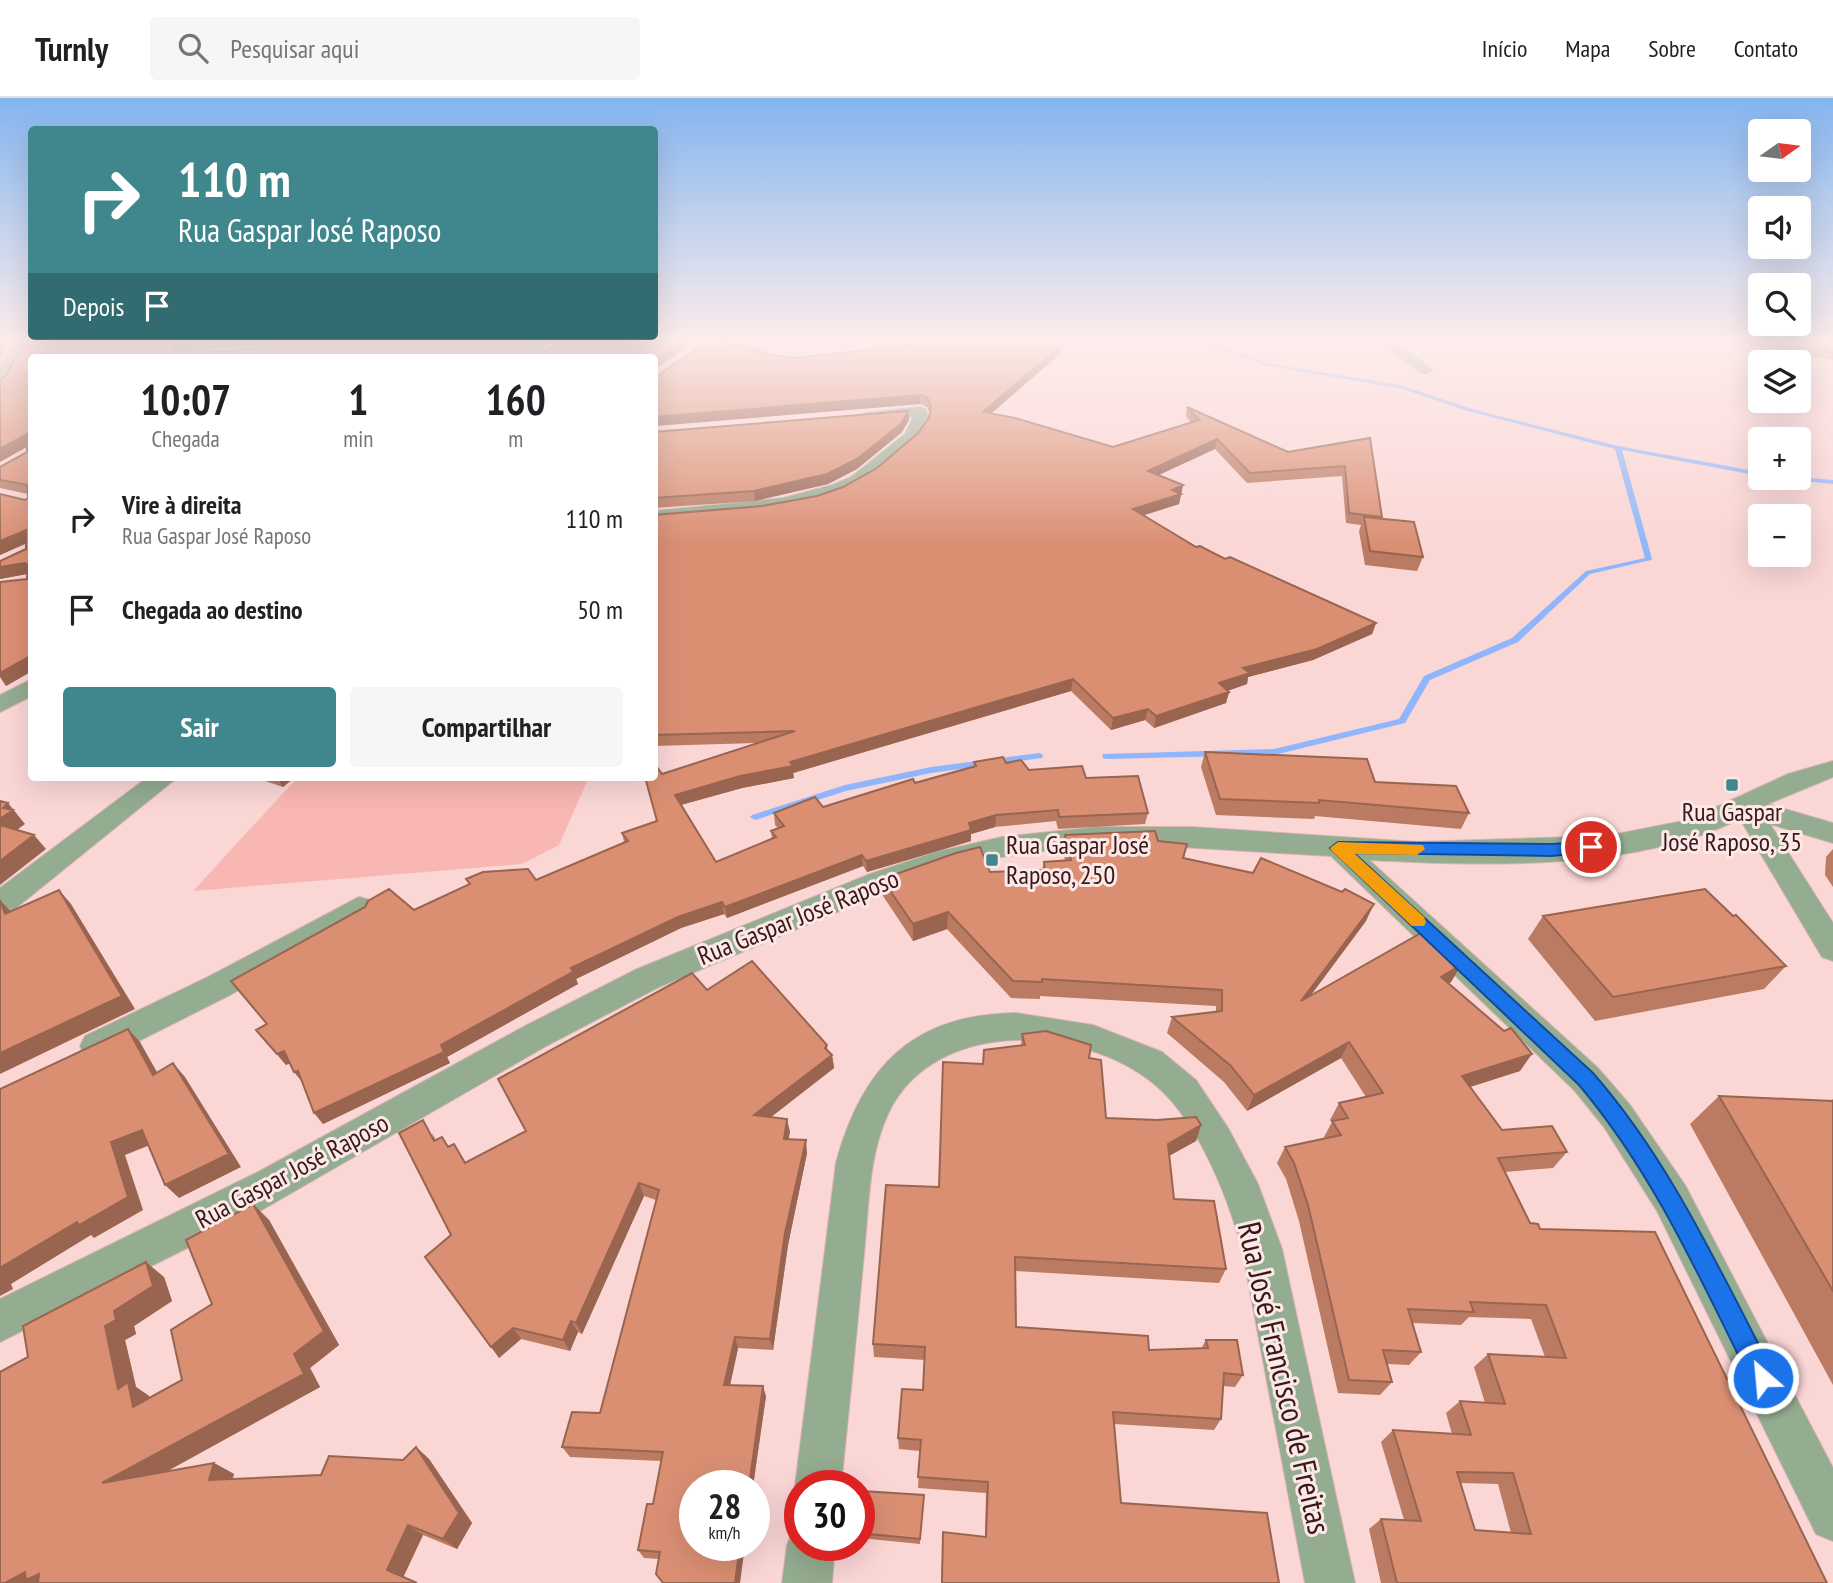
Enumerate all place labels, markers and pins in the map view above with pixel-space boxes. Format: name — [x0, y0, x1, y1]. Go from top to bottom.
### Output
marker: Rua Gaspar José Raposo, 35 — [1724, 777, 1740, 793]
place label: Rua Gaspar José Raposo, 35 — [1661, 795, 1802, 858]
pin — [1561, 817, 1621, 877]
place label: Rua Gaspar José Raposo, 250 — [1006, 828, 1149, 891]
marker: Rua Gaspar José Raposo, 250 — [984, 852, 1000, 868]

